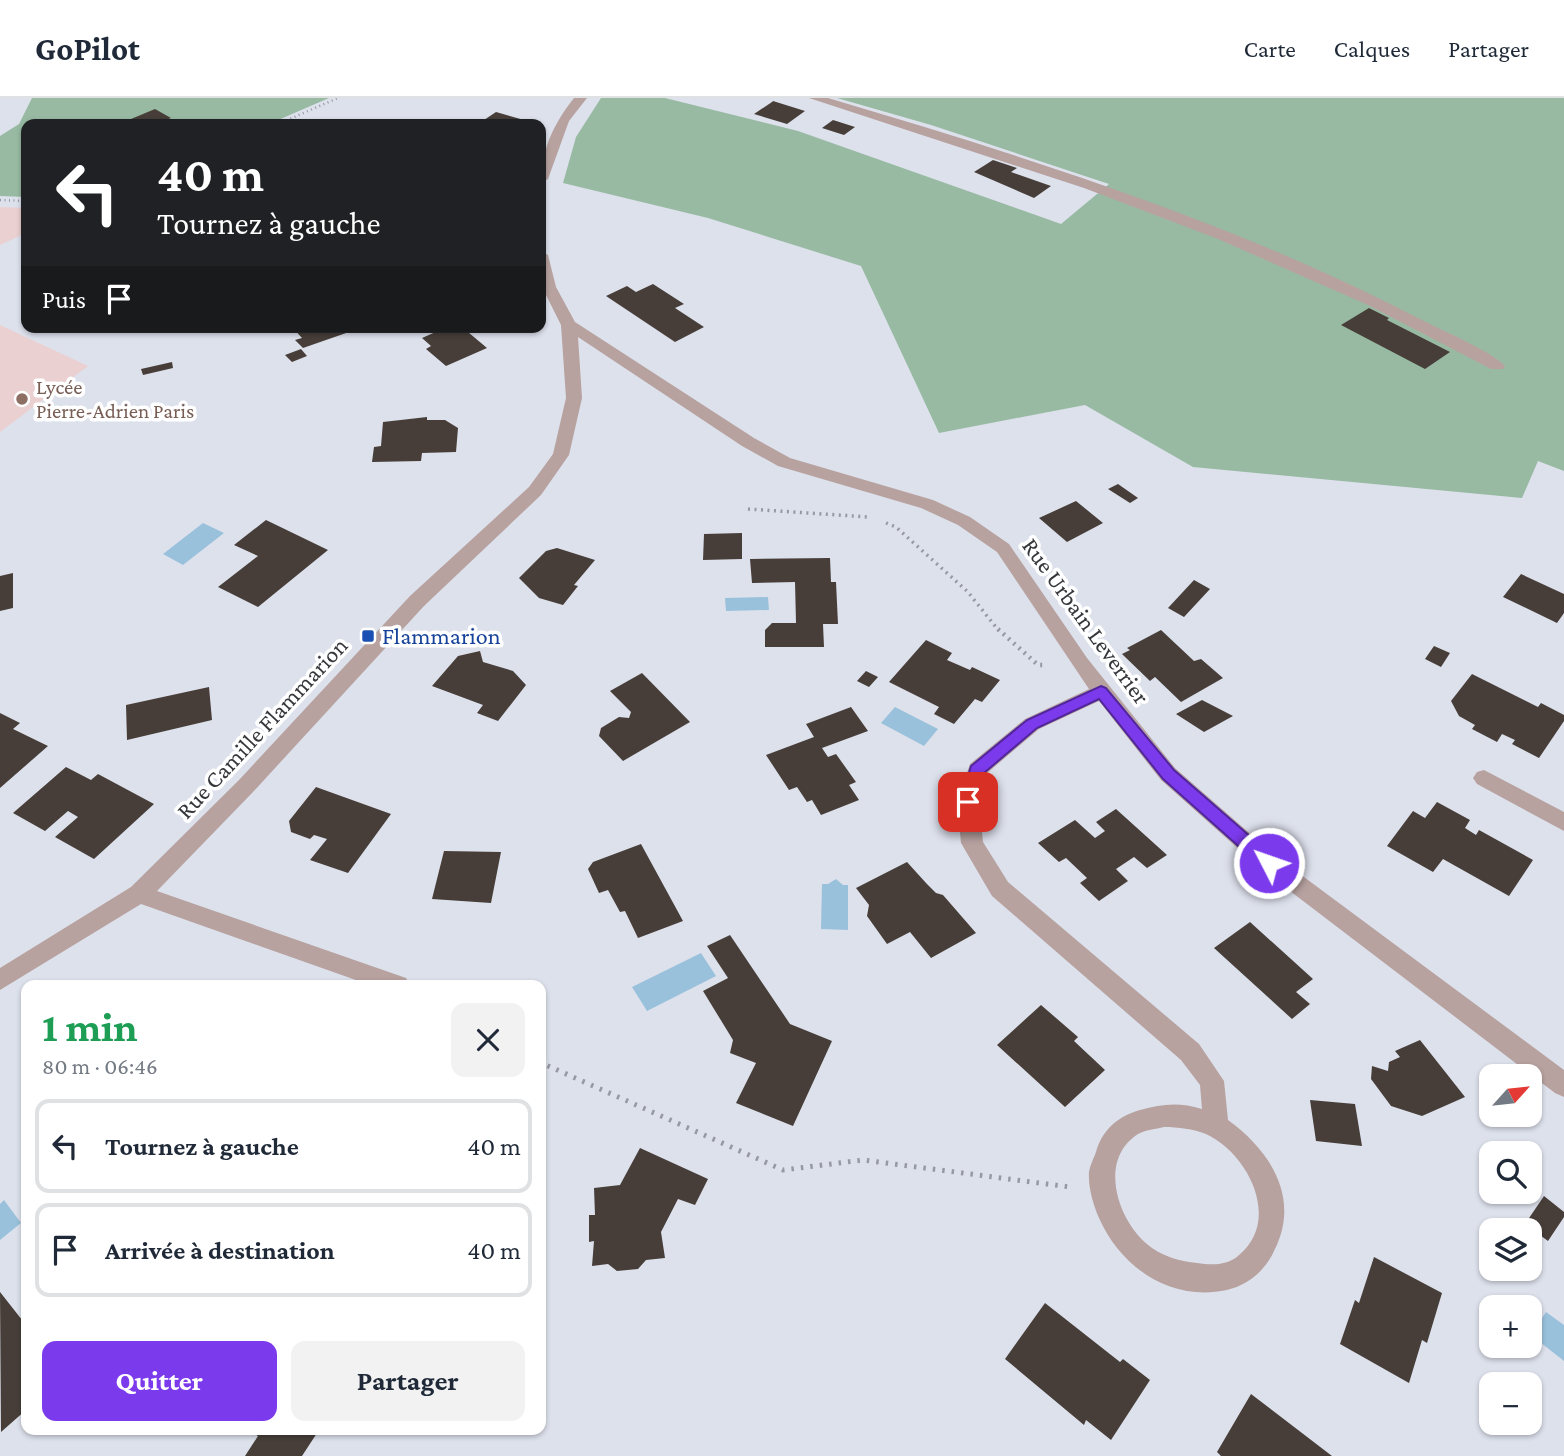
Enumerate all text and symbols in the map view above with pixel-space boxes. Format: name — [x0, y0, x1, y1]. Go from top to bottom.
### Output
text: GoPilot — [35, 30, 140, 67]
text: Carte — [1244, 35, 1296, 62]
text: Calques — [1334, 35, 1410, 62]
text: Partager — [1448, 35, 1529, 62]
icon: left — [42, 147, 133, 238]
text: 40 m — [157, 147, 264, 202]
text: Tournez à gauche — [157, 205, 380, 241]
icon: arrive — [100, 280, 138, 318]
text: Puis — [42, 285, 86, 314]
place label: Lycée Pierre-Adrien Paris — [36, 375, 194, 423]
marker: Lycée Pierre-Adrien Paris — [14, 391, 30, 407]
street label: Rue Urbain Leverrier — [1017, 533, 1156, 709]
place label: Flammarion — [382, 622, 501, 649]
marker: Flammarion — [360, 628, 376, 644]
street label: Rue Camille Flammarion — [171, 631, 353, 824]
pin — [938, 772, 998, 832]
icon: arrive — [949, 783, 987, 821]
position arrow — [1232, 826, 1306, 900]
text: 1 min — [42, 1003, 138, 1050]
button: close — [451, 1003, 525, 1077]
text: 80 m · 06:46 — [42, 1053, 158, 1079]
north arrow — [1479, 1064, 1542, 1127]
map controls — [1479, 1064, 1542, 1435]
icon: left — [46, 1127, 84, 1165]
text: Tournez à gauche — [105, 1132, 299, 1161]
text: 40 m — [467, 1132, 521, 1161]
button: search — [1479, 1141, 1542, 1204]
button: layers — [1479, 1218, 1542, 1281]
icon: arrive — [46, 1231, 84, 1269]
text: Arrivée à destination — [105, 1236, 335, 1265]
text: 40 m — [467, 1236, 521, 1265]
button: + — [1479, 1295, 1542, 1358]
button: Quitter — [42, 1341, 277, 1421]
button: Partager — [291, 1341, 525, 1421]
button: − — [1479, 1372, 1542, 1435]

